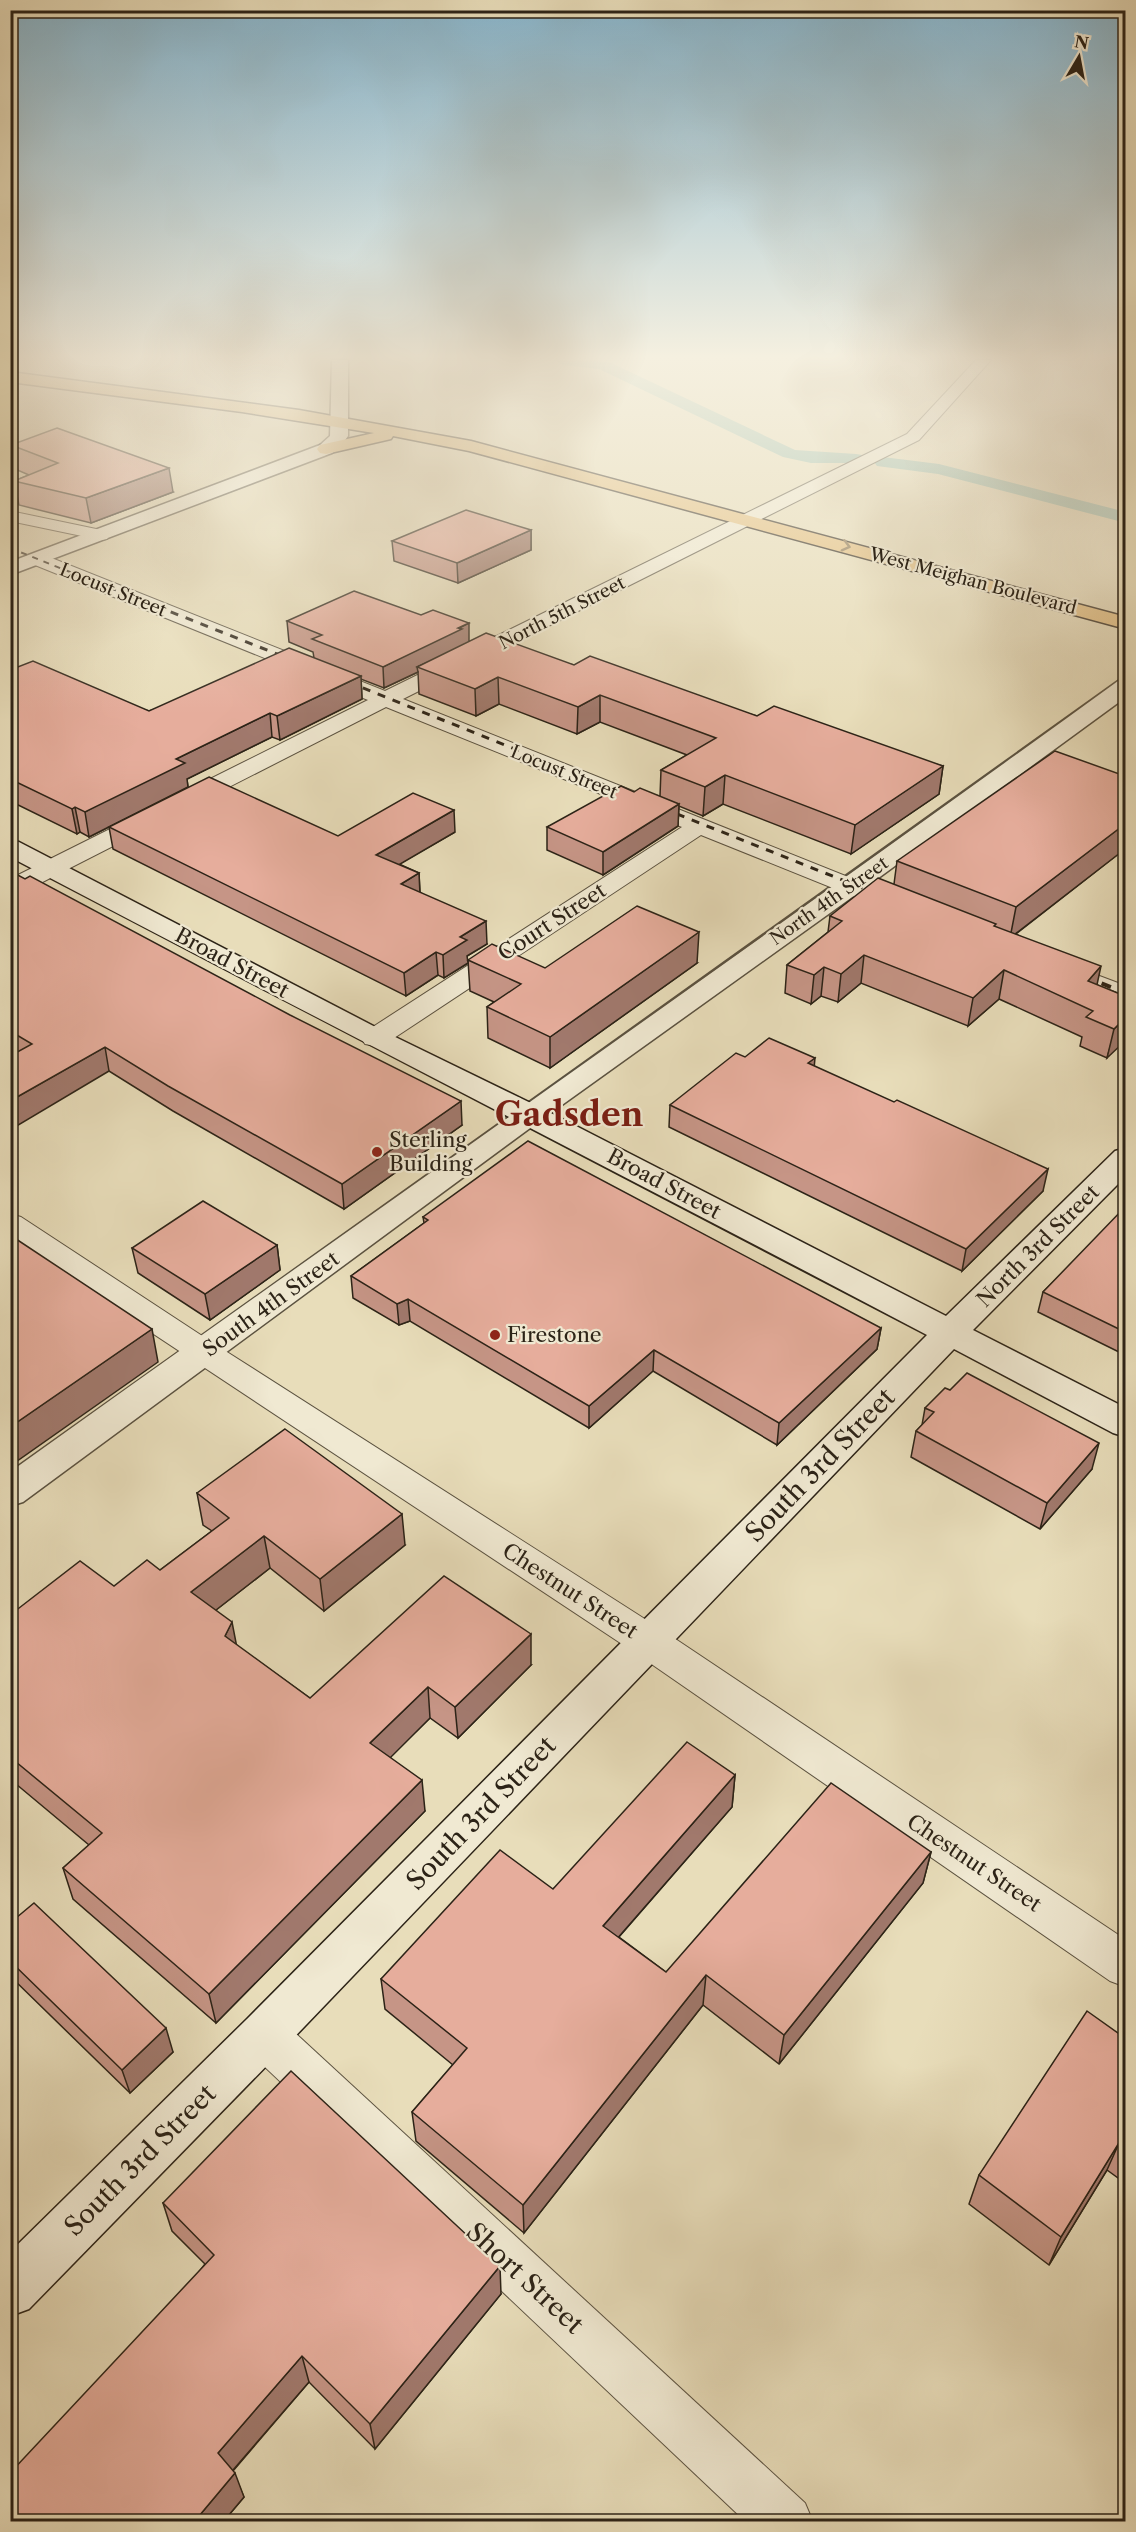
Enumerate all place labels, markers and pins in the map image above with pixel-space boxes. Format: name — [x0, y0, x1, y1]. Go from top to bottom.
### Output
place label: Sterling Building — [389, 1127, 474, 1176]
marker: Sterling Building — [370, 1145, 384, 1159]
place label: Firestone — [507, 1322, 602, 1347]
marker: Firestone — [488, 1328, 502, 1342]

